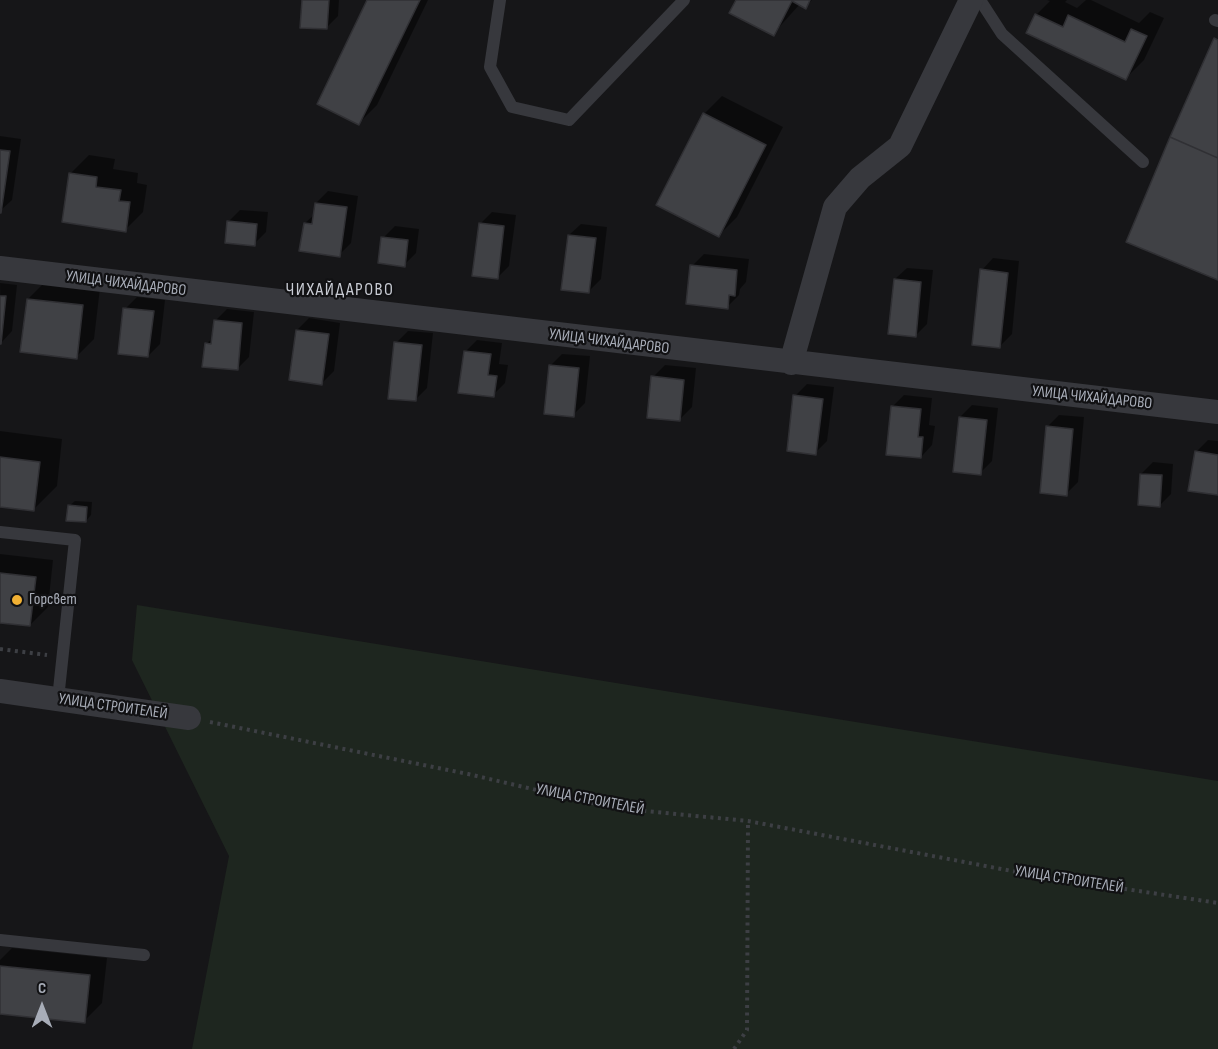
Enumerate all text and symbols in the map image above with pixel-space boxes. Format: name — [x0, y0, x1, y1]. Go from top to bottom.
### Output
street label: УЛИЦА ЧИХАЙДАРОВО — [65, 267, 187, 301]
district label: ЧИХАЙДАРОВО — [286, 279, 394, 301]
street label: УЛИЦА ЧИХАЙДАРОВО — [548, 325, 670, 359]
street label: УЛИЦА ЧИХАЙДАРОВО — [1031, 382, 1153, 414]
place label: Горсвет — [29, 590, 77, 610]
marker: Горсвет — [10, 593, 24, 607]
street label: УЛИЦА СТРОИТЕЛЕЙ — [57, 690, 169, 724]
street label: УЛИЦА СТРОИТЕЛЕЙ — [534, 780, 646, 820]
street label: УЛИЦА СТРОИТЕЛЕЙ — [1013, 862, 1125, 898]
north arrow — [12, 977, 72, 1037]
text: С — [38, 979, 46, 998]

